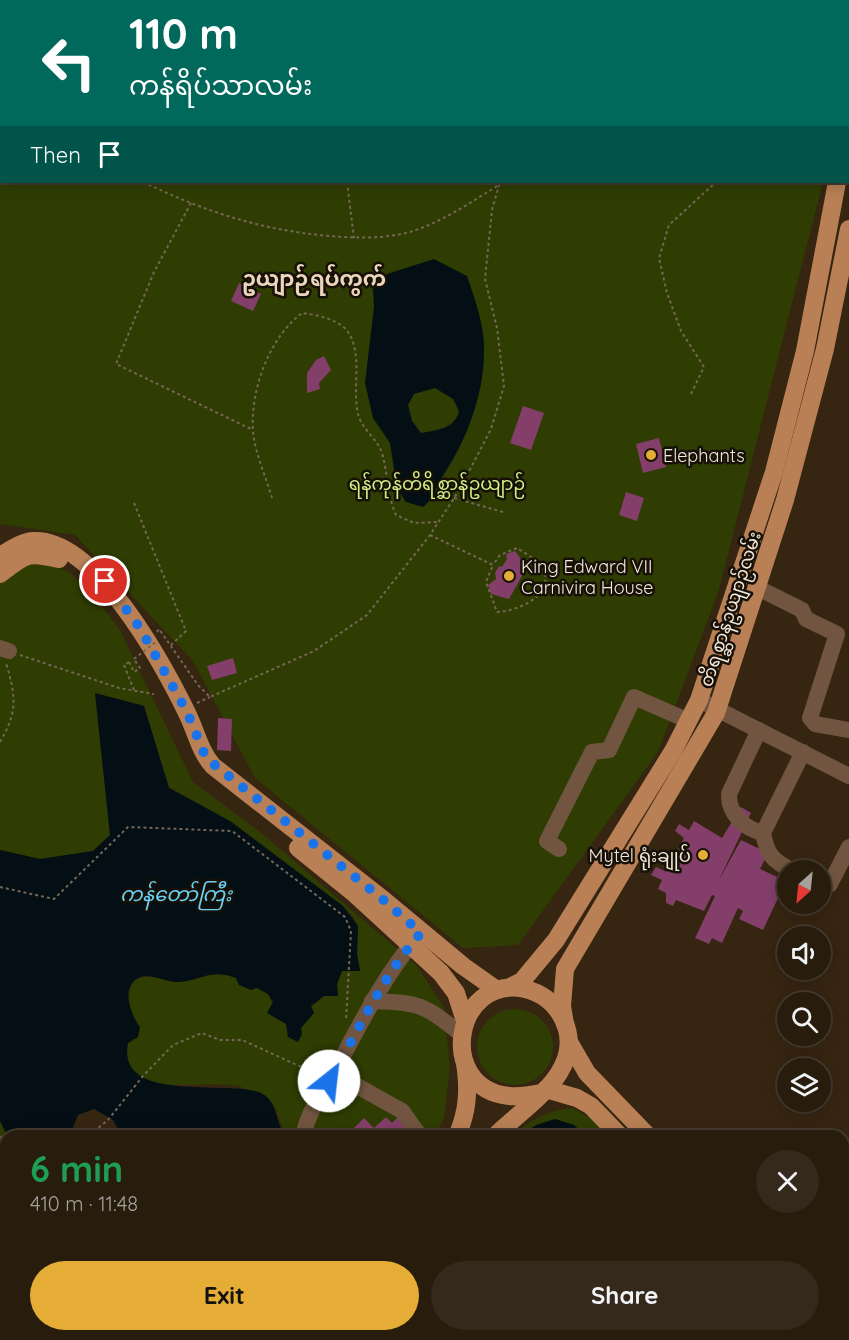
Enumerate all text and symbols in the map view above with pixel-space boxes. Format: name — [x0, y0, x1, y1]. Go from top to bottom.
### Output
text: 110 m — [129, 7, 238, 60]
icon: left — [30, 24, 108, 102]
text: ကန်ရိပ်သာလမ်း — [129, 68, 312, 102]
icon: arrive — [93, 138, 126, 171]
text: Then — [30, 141, 81, 169]
district label: ဥယျာဉ်ရပ်ကွက် — [242, 263, 386, 297]
place label: Elephants — [663, 444, 745, 467]
marker: Elephants — [644, 448, 658, 462]
park label: ရန်ကုန်တိရိစ္ဆာန်ဥယျာဉ် — [349, 470, 525, 499]
street label: တိရစ္ဆာန်ဥယျာဉ်လမ်း — [692, 528, 770, 691]
pin — [79, 555, 130, 606]
place label: King Edward VII Carnivira House — [521, 555, 653, 599]
icon: arrive — [88, 564, 121, 597]
marker: King Edward VII Carnivira House — [502, 569, 516, 583]
place label: Mytel ရုံးချုပ် — [589, 843, 691, 871]
marker: Mytel ရုံးချုပ် — [696, 848, 710, 862]
north arrow — [777, 860, 831, 914]
map controls — [777, 860, 831, 1112]
water label: ကန်တော်ကြီး — [120, 880, 233, 911]
button: sound — [777, 926, 831, 980]
button: search — [777, 992, 831, 1046]
position arrow — [297, 1049, 361, 1113]
button: layers — [777, 1058, 831, 1112]
text: 6 min — [30, 1146, 123, 1191]
button: close — [756, 1150, 819, 1213]
text: 410 m · 11:48 — [30, 1191, 138, 1216]
button: Exit — [30, 1261, 419, 1330]
button: Share — [431, 1261, 819, 1330]

